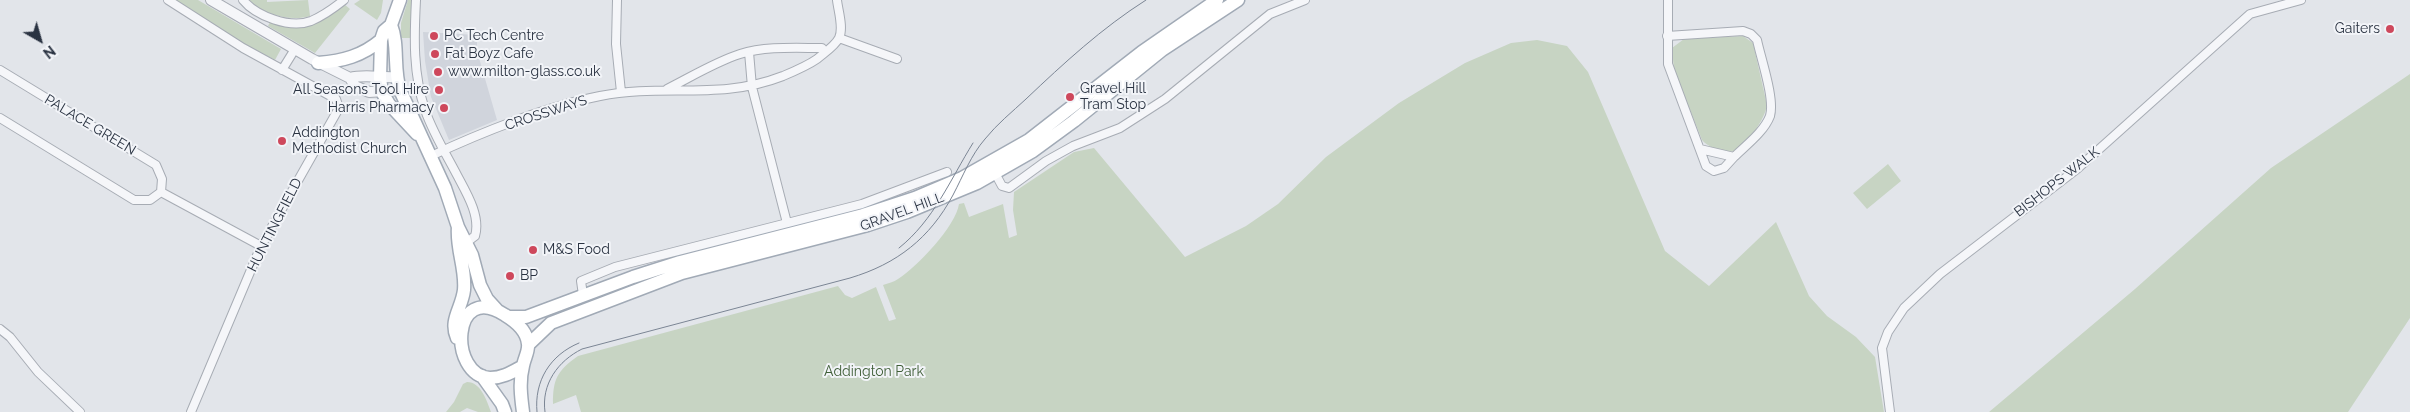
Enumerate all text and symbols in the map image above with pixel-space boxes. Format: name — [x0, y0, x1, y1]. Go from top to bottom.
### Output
north arrow — [15, 15, 65, 65]
place label: Gaiters — [2335, 21, 2380, 37]
marker: Gaiters — [2384, 23, 2396, 35]
place label: PC Tech Centre — [444, 28, 544, 44]
marker: PC Tech Centre — [428, 30, 440, 42]
text: N — [40, 42, 58, 61]
place label: Fat Boyz Cafe — [445, 46, 533, 62]
marker: Fat Boyz Cafe — [429, 48, 441, 60]
place label: www.milton-glass.co.uk — [448, 64, 601, 80]
marker: www.milton-glass.co.uk — [432, 66, 444, 78]
place label: Gravel Hill Tram Stop — [1080, 81, 1146, 114]
place label: All Seasons Tool Hire — [293, 82, 429, 98]
marker: All Seasons Tool Hire — [433, 84, 445, 96]
street label: PALACE GREEN — [41, 91, 139, 159]
marker: Gravel Hill Tram Stop — [1064, 91, 1076, 103]
street label: CROSSWAYS — [503, 92, 589, 134]
place label: Harris Pharmacy — [328, 100, 434, 116]
marker: Harris Pharmacy — [438, 102, 450, 114]
place label: Addington Methodist Church — [292, 125, 407, 158]
marker: Addington Methodist Church — [276, 135, 288, 147]
street label: BISHOPS WALK — [2011, 144, 2103, 220]
street label: HUNTINGFIELD — [244, 175, 306, 275]
street label: GRAVEL HILL — [858, 189, 946, 235]
place label: M&S Food — [543, 242, 610, 258]
marker: M&S Food — [527, 244, 539, 256]
place label: BP — [520, 268, 538, 284]
marker: BP — [504, 270, 516, 282]
park label: Addington Park — [824, 364, 924, 380]

